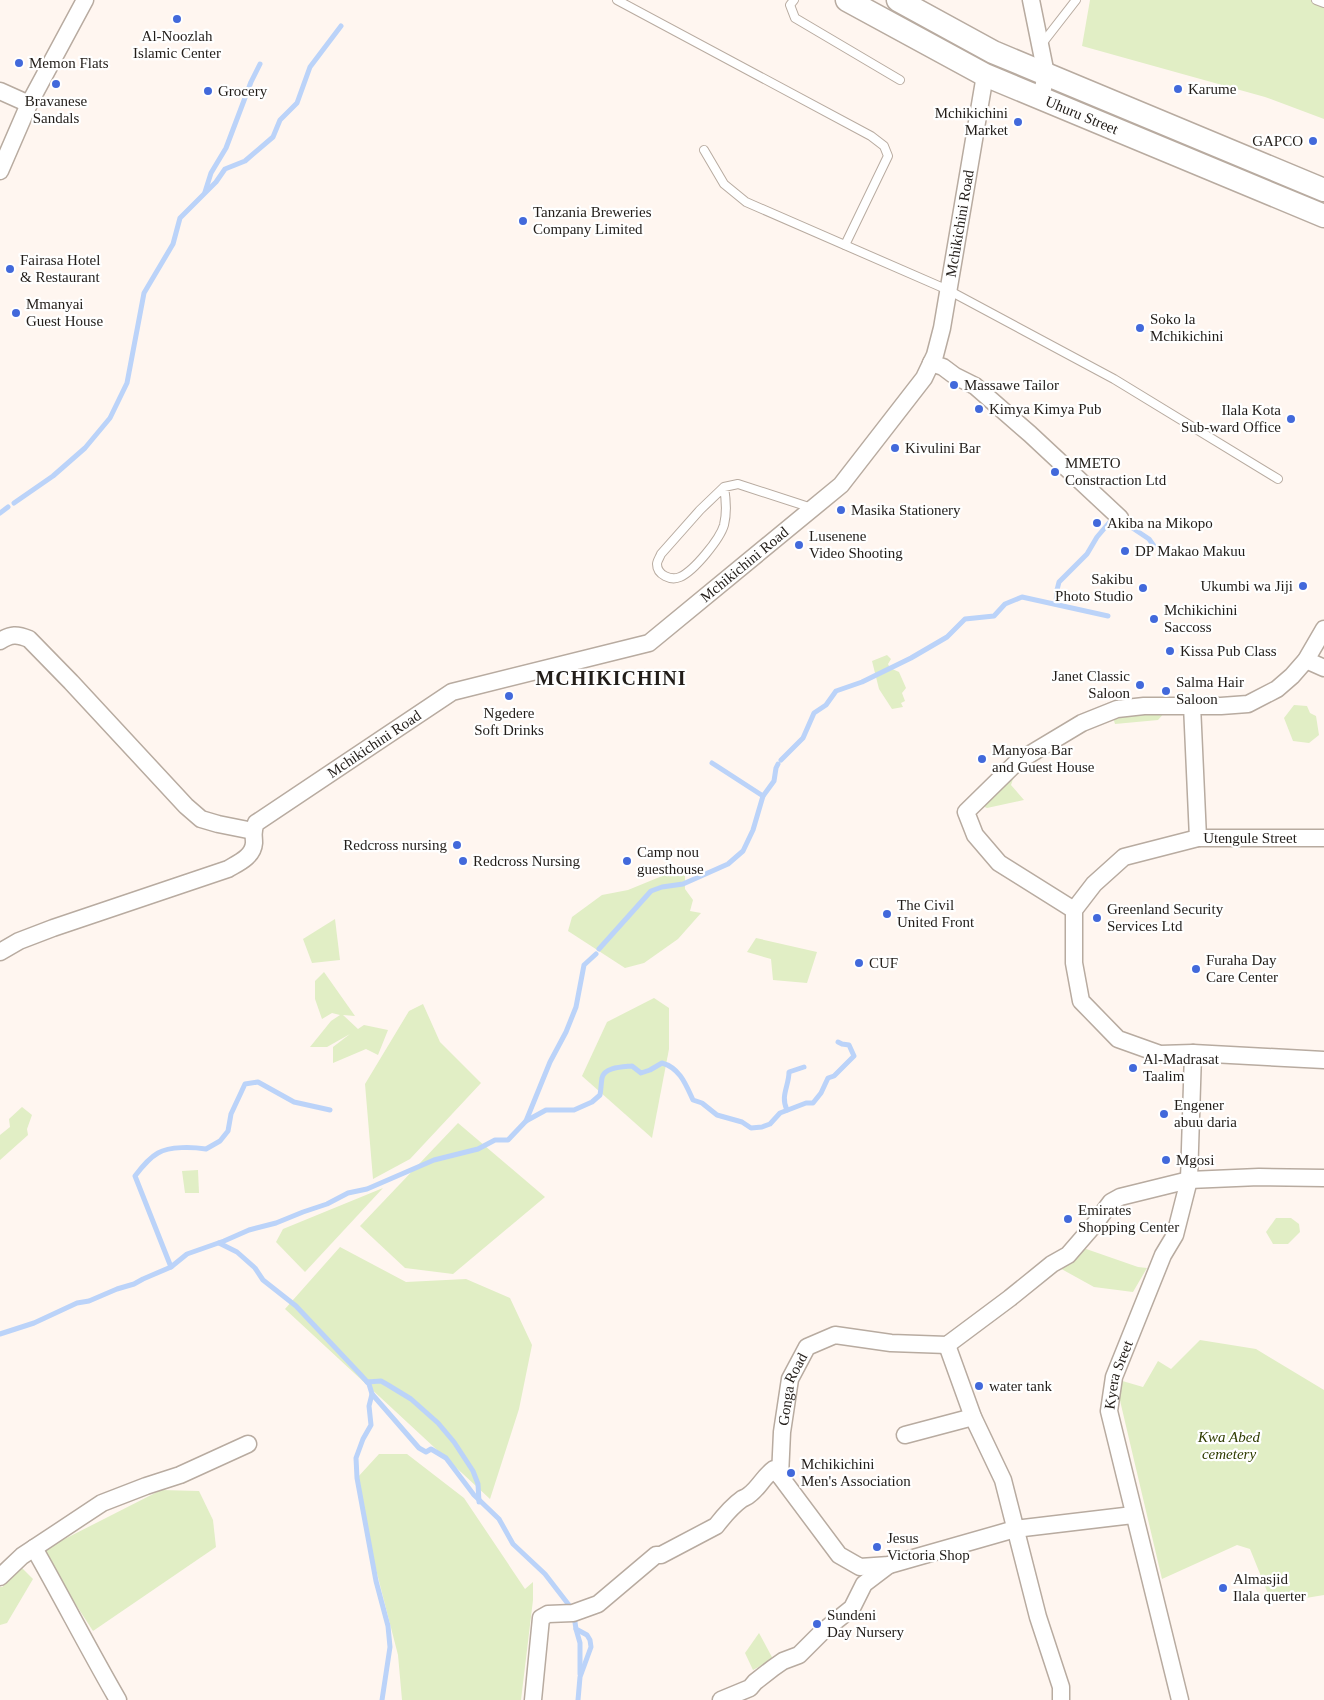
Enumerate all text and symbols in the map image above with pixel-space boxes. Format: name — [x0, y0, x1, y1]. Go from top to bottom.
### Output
marker: Al-Noozlah Islamic Center — [171, 13, 183, 25]
place label: Al-Noozlah Islamic Center — [133, 28, 221, 61]
place label: Memon Flats — [29, 55, 109, 71]
marker: Memon Flats — [13, 57, 25, 69]
marker: Bravanese Sandals — [50, 78, 62, 90]
place label: Karume — [1188, 81, 1237, 97]
place label: Grocery — [218, 83, 268, 99]
marker: Karume — [1172, 83, 1184, 95]
marker: Grocery — [202, 85, 214, 97]
place label: Bravanese Sandals — [25, 93, 88, 126]
street label: Uhuru Street — [1043, 93, 1121, 138]
place label: Mchikichini Market — [935, 105, 1009, 138]
marker: Mchikichini Market — [1012, 116, 1024, 128]
place label: GAPCO — [1252, 133, 1303, 149]
marker: GAPCO — [1307, 135, 1319, 147]
street label: Mchikichini Road — [943, 168, 977, 279]
place label: Tanzania Breweries Company Limited — [533, 204, 652, 237]
marker: Tanzania Breweries Company Limited — [517, 215, 529, 227]
place label: Fairasa Hotel & Restaurant — [20, 252, 100, 285]
marker: Fairasa Hotel & Restaurant — [4, 263, 16, 275]
place label: Mmanyai Guest House — [26, 296, 103, 329]
marker: Mmanyai Guest House — [10, 307, 22, 319]
place label: Soko la Mchikichini — [1150, 311, 1223, 344]
marker: Soko la Mchikichini — [1134, 322, 1146, 334]
place label: Massawe Tailor — [964, 377, 1059, 393]
marker: Massawe Tailor — [948, 379, 960, 391]
place label: Kimya Kimya Pub — [989, 401, 1102, 417]
place label: Ilala Kota Sub-ward Office — [1181, 402, 1281, 435]
marker: Kimya Kimya Pub — [973, 403, 985, 415]
marker: Ilala Kota Sub-ward Office — [1285, 413, 1297, 425]
place label: Kivulini Bar — [905, 440, 980, 456]
marker: Kivulini Bar — [889, 442, 901, 454]
place label: MMETO Constraction Ltd — [1065, 455, 1167, 488]
marker: MMETO Constraction Ltd — [1049, 466, 1061, 478]
place label: Masika Stationery — [851, 502, 961, 518]
marker: Masika Stationery — [835, 504, 847, 516]
place label: Akiba na Mikopo — [1107, 515, 1213, 531]
marker: Akiba na Mikopo — [1091, 517, 1103, 529]
street label: Mchikichini Road — [697, 524, 792, 605]
place label: Lusenene Video Shooting — [809, 528, 903, 561]
marker: Lusenene Video Shooting — [793, 539, 805, 551]
place label: DP Makao Makuu — [1135, 543, 1246, 559]
marker: DP Makao Makuu — [1119, 545, 1131, 557]
place label: Sakibu Photo Studio — [1055, 571, 1133, 604]
place label: Ukumbi wa Jiji — [1201, 578, 1293, 594]
marker: Ukumbi wa Jiji — [1297, 580, 1309, 592]
marker: Sakibu Photo Studio — [1137, 582, 1149, 594]
place label: Mchikichini Saccoss — [1164, 602, 1237, 635]
marker: Mchikichini Saccoss — [1148, 613, 1160, 625]
place label: Kissa Pub Class — [1180, 643, 1277, 659]
marker: Kissa Pub Class — [1164, 645, 1176, 657]
district label: MCHIKICHINI — [535, 667, 687, 689]
place label: Janet Classic Saloon — [1052, 668, 1130, 701]
place label: Salma Hair Saloon — [1176, 674, 1244, 707]
marker: Janet Classic Saloon — [1134, 679, 1146, 691]
marker: Salma Hair Saloon — [1160, 685, 1172, 697]
marker: Ngedere Soft Drinks — [503, 690, 515, 702]
place label: Ngedere Soft Drinks — [474, 705, 544, 738]
street label: Mchikichini Road — [325, 707, 424, 781]
place label: Manyosa Bar and Guest House — [992, 742, 1095, 775]
marker: Manyosa Bar and Guest House — [976, 753, 988, 765]
street label: Utengule Street — [1203, 830, 1298, 846]
place label: Redcross nursing — [343, 837, 447, 853]
marker: Redcross nursing — [451, 839, 463, 851]
place label: Camp nou guesthouse — [637, 844, 704, 877]
place label: Redcross Nursing — [473, 853, 581, 869]
marker: Redcross Nursing — [457, 855, 469, 867]
marker: Camp nou guesthouse — [621, 855, 633, 867]
place label: The Civil United Front — [897, 897, 975, 930]
place label: Greenland Security Services Ltd — [1107, 901, 1224, 934]
marker: The Civil United Front — [881, 908, 893, 920]
marker: Greenland Security Services Ltd — [1091, 912, 1103, 924]
place label: Furaha Day Care Center — [1206, 952, 1278, 985]
place label: CUF — [869, 955, 898, 971]
marker: CUF — [853, 957, 865, 969]
marker: Furaha Day Care Center — [1190, 963, 1202, 975]
place label: Al-Madrasat Taalim — [1143, 1051, 1220, 1084]
marker: Al-Madrasat Taalim — [1127, 1062, 1139, 1074]
place label: Engener abuu daria — [1174, 1097, 1237, 1130]
marker: Engener abuu daria — [1158, 1108, 1170, 1120]
place label: Mgosi — [1176, 1152, 1214, 1168]
marker: Mgosi — [1160, 1154, 1172, 1166]
place label: Emirates Shopping Center — [1078, 1202, 1179, 1235]
marker: Emirates Shopping Center — [1062, 1213, 1074, 1225]
street label: Kyera Sreet — [1101, 1337, 1136, 1410]
street label: Gonga Road — [775, 1350, 811, 1427]
place label: water tank — [989, 1378, 1052, 1394]
marker: water tank — [973, 1380, 985, 1392]
park label: Kwa Abed cemetery — [1197, 1429, 1260, 1462]
place label: Mchikichini Men's Association — [801, 1456, 911, 1489]
marker: Mchikichini Men's Association — [785, 1467, 797, 1479]
place label: Jesus Victoria Shop — [887, 1530, 970, 1563]
marker: Jesus Victoria Shop — [871, 1541, 883, 1553]
place label: Almasjid Ilala querter — [1233, 1571, 1306, 1604]
marker: Almasjid Ilala querter — [1217, 1582, 1229, 1594]
place label: Sundeni Day Nursery — [827, 1607, 905, 1640]
marker: Sundeni Day Nursery — [811, 1618, 823, 1630]

